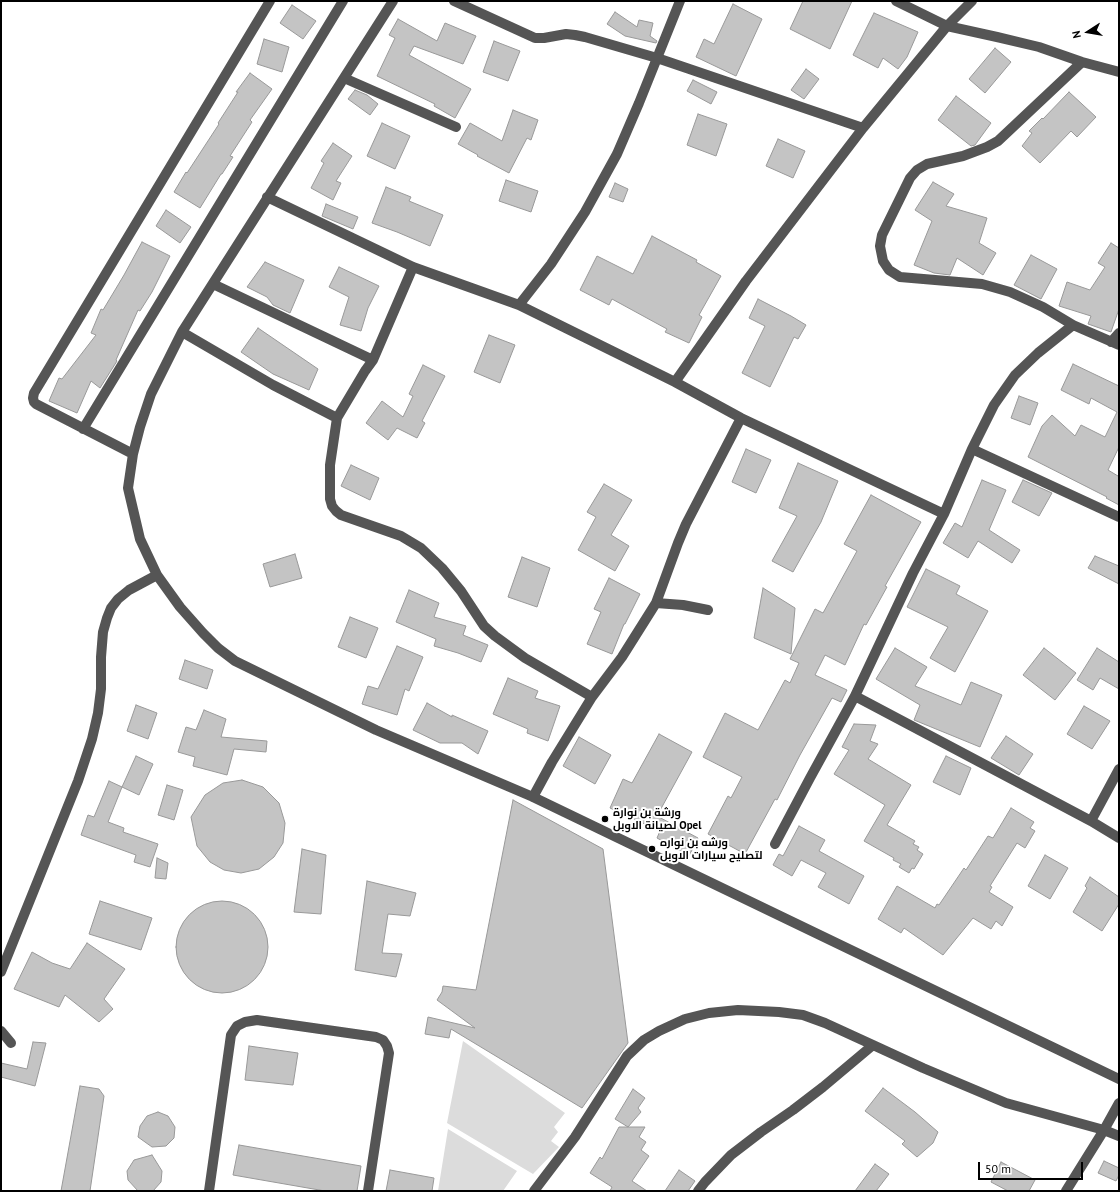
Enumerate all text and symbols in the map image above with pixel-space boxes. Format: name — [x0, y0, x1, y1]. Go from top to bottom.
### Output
north arrow — [1068, 12, 1108, 52]
text: N — [1069, 30, 1084, 39]
place label: ورشة بن نوارة لصيانة الاوبل Opel — [613, 806, 701, 832]
marker: ورشة بن نوارة لصيانة الاوبل Opel — [600, 814, 610, 824]
place label: ورشه بن نواره لتصليح سيارات الاوبل — [660, 836, 762, 862]
marker: ورشه بن نواره لتصليح سيارات الاوبل — [647, 844, 657, 854]
scale bar — [980, 1154, 1085, 1180]
text: 50 m — [985, 1161, 1011, 1176]

